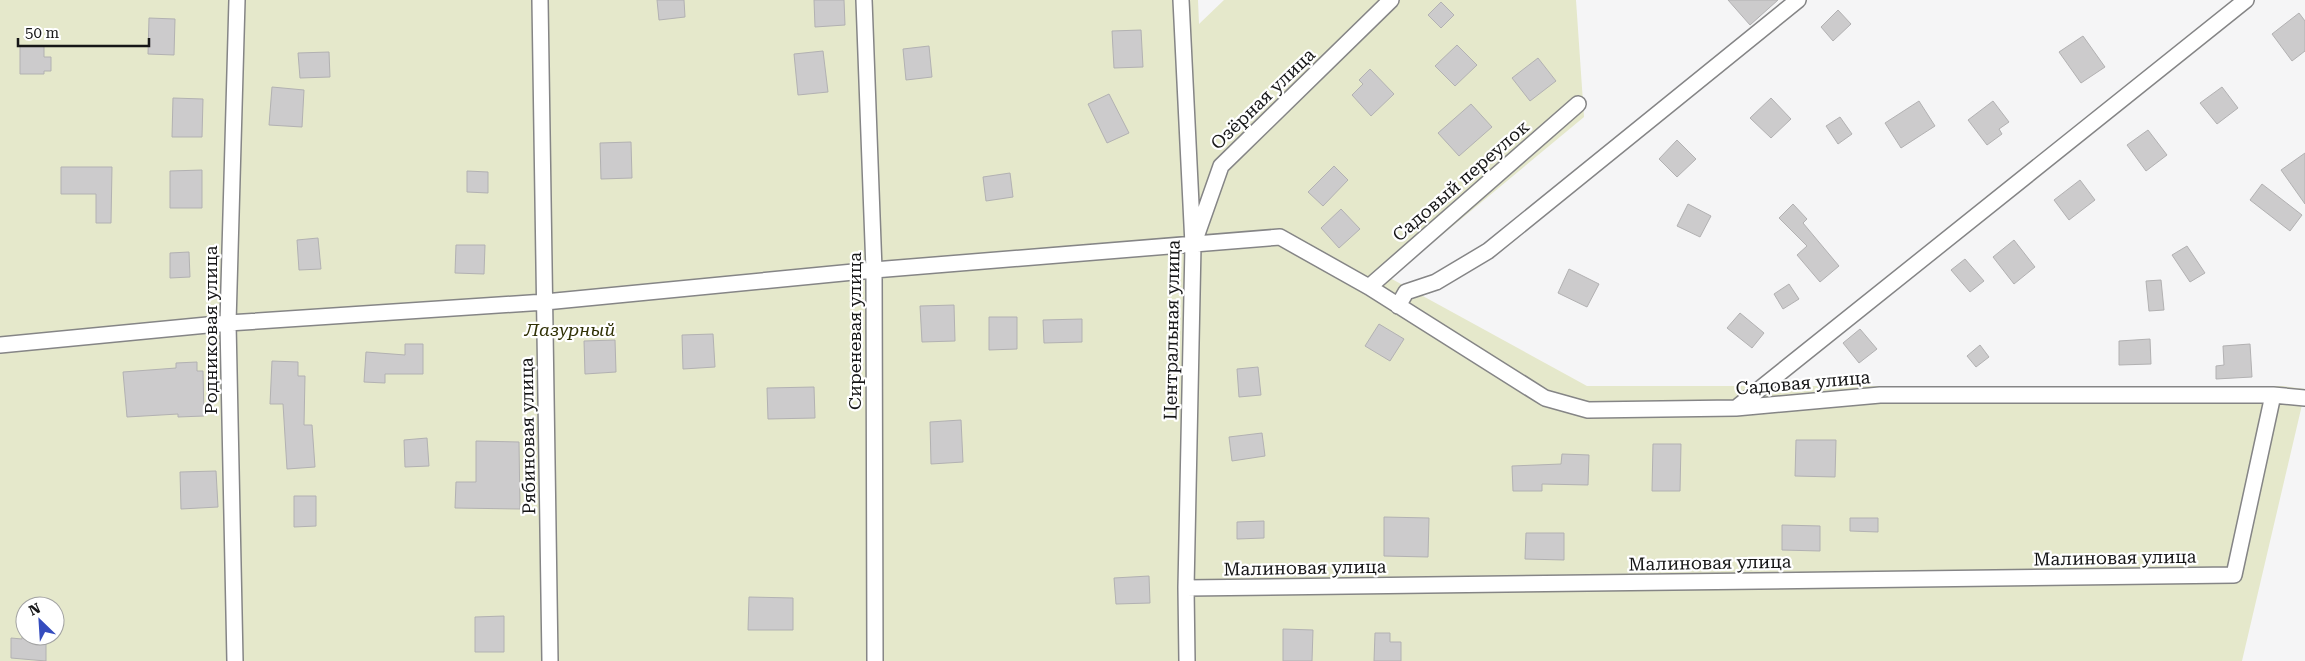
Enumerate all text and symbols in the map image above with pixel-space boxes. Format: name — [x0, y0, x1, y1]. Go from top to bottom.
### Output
scale bar — [18, 15, 149, 47]
text: 50 m — [25, 24, 60, 42]
street label: Озёрная улица — [1206, 44, 1319, 154]
street label: Садовый переулок — [1388, 116, 1533, 246]
street label: Центральная улица — [1159, 239, 1184, 420]
street label: Родниковая улица — [200, 245, 221, 414]
street label: Сиреневая улица — [844, 252, 865, 410]
park label: Лазурный — [524, 319, 615, 340]
street label: Рябиновая улица — [516, 357, 539, 515]
street label: Садовая улица — [1735, 366, 1871, 399]
street label: Малиновая улица — [2033, 546, 2197, 569]
street label: Малиновая улица — [1628, 551, 1792, 574]
street label: Малиновая улица — [1223, 556, 1387, 579]
north arrow — [15, 596, 65, 646]
text: N — [26, 600, 43, 619]

